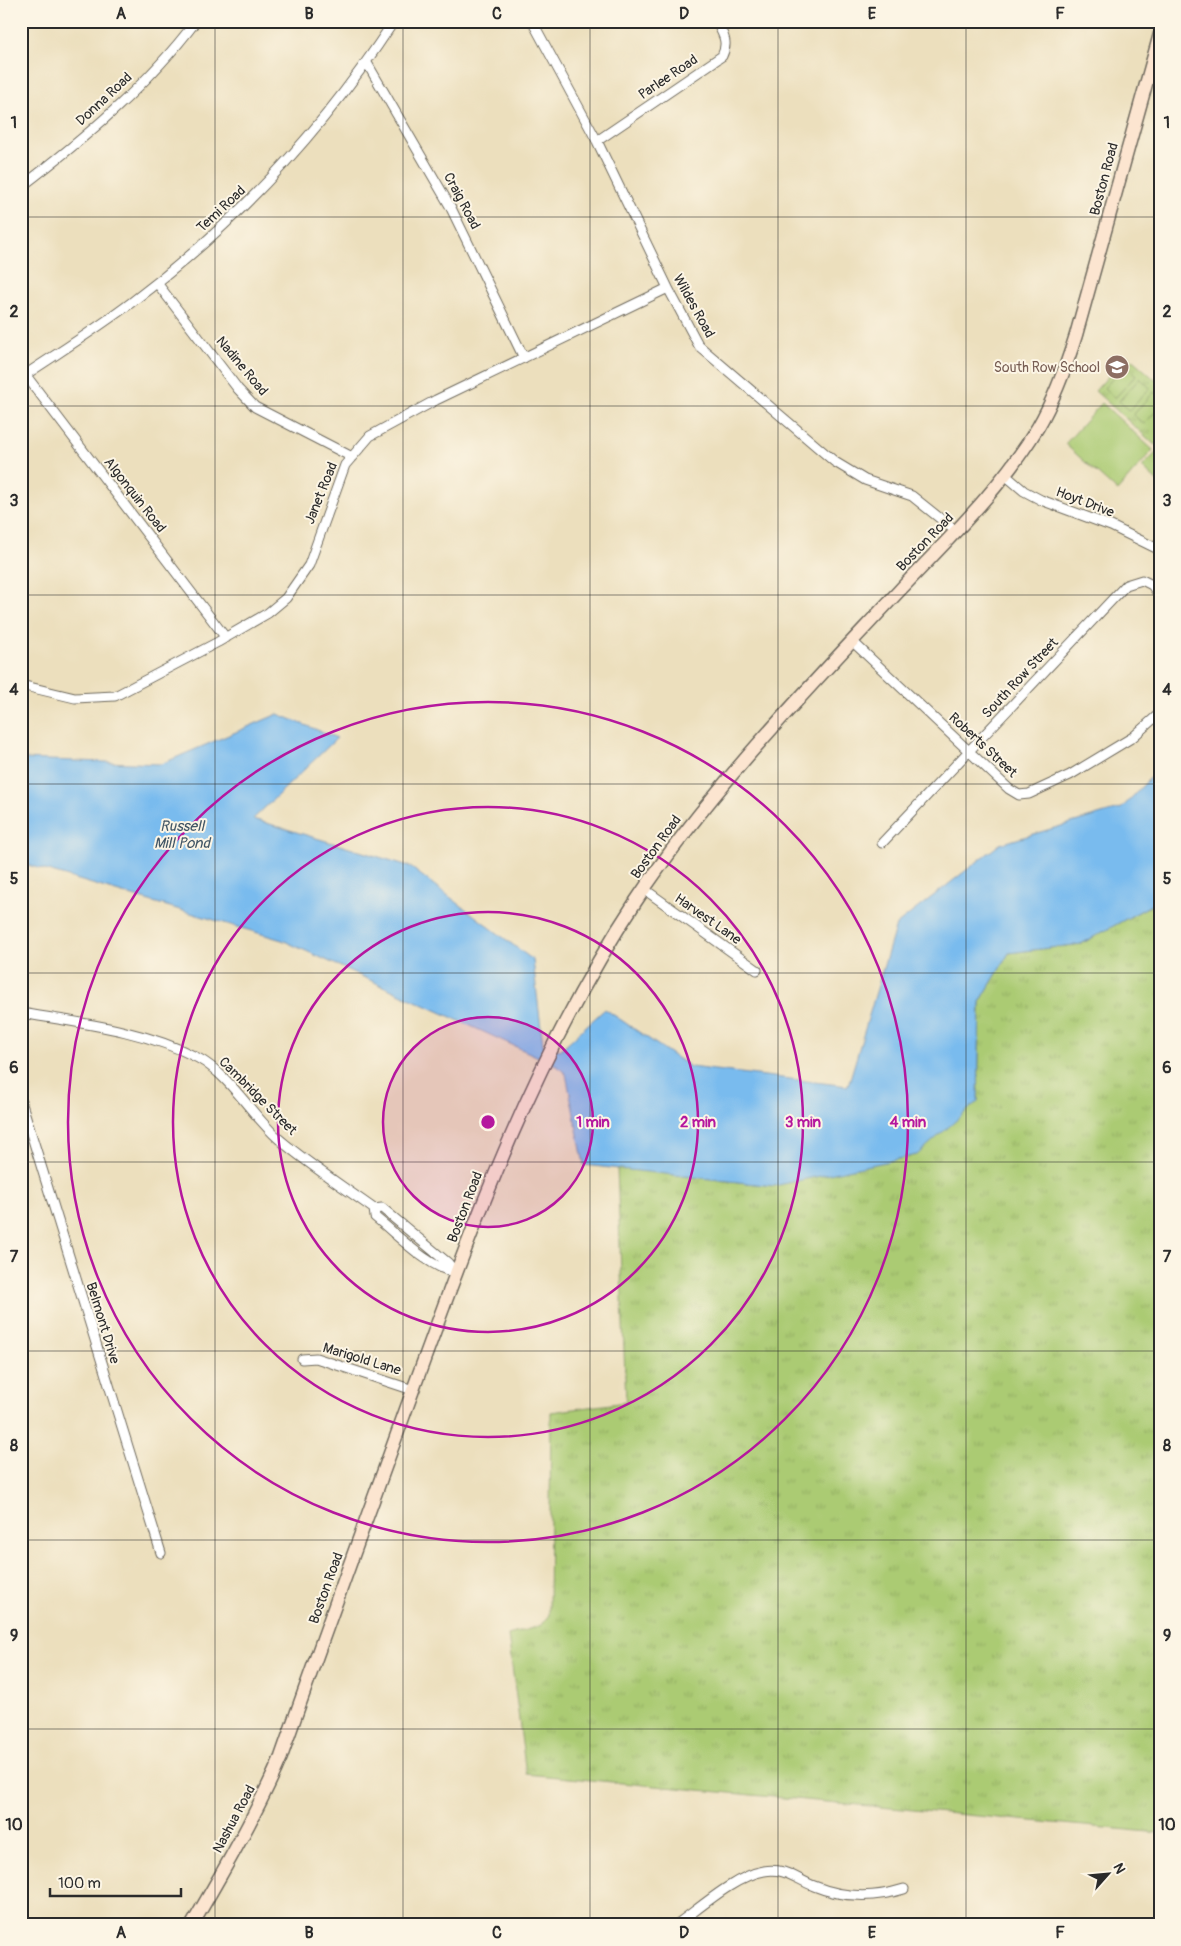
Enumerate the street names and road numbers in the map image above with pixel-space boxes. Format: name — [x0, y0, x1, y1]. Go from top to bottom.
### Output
street label: Parlee Road — [635, 51, 701, 103]
street label: Donna Road — [72, 69, 136, 129]
street label: Boston Road — [1086, 141, 1122, 217]
street label: Craig Road — [440, 170, 484, 232]
street label: Temi Road — [193, 182, 249, 236]
street label: Wildes Road — [670, 271, 718, 341]
street label: Nadine Road — [212, 333, 272, 399]
street label: Algonquin Road — [100, 454, 170, 536]
street label: Janet Road — [301, 459, 341, 526]
street label: Hoyt Drive — [1054, 483, 1117, 521]
street label: Boston Road — [893, 509, 957, 575]
street label: South Row Street — [978, 634, 1062, 722]
street label: Roberts Street — [945, 709, 1021, 781]
street label: Boston Road — [627, 812, 685, 882]
street label: Harvest Lane — [671, 890, 745, 948]
street label: Cambridge Street — [215, 1053, 301, 1139]
street label: Boston Road — [444, 1169, 486, 1245]
street label: Belmont Drive — [83, 1280, 123, 1366]
street label: Marigold Lane — [321, 1339, 403, 1379]
street label: Boston Road — [305, 1550, 347, 1626]
street label: Nashua Road — [209, 1782, 259, 1856]

